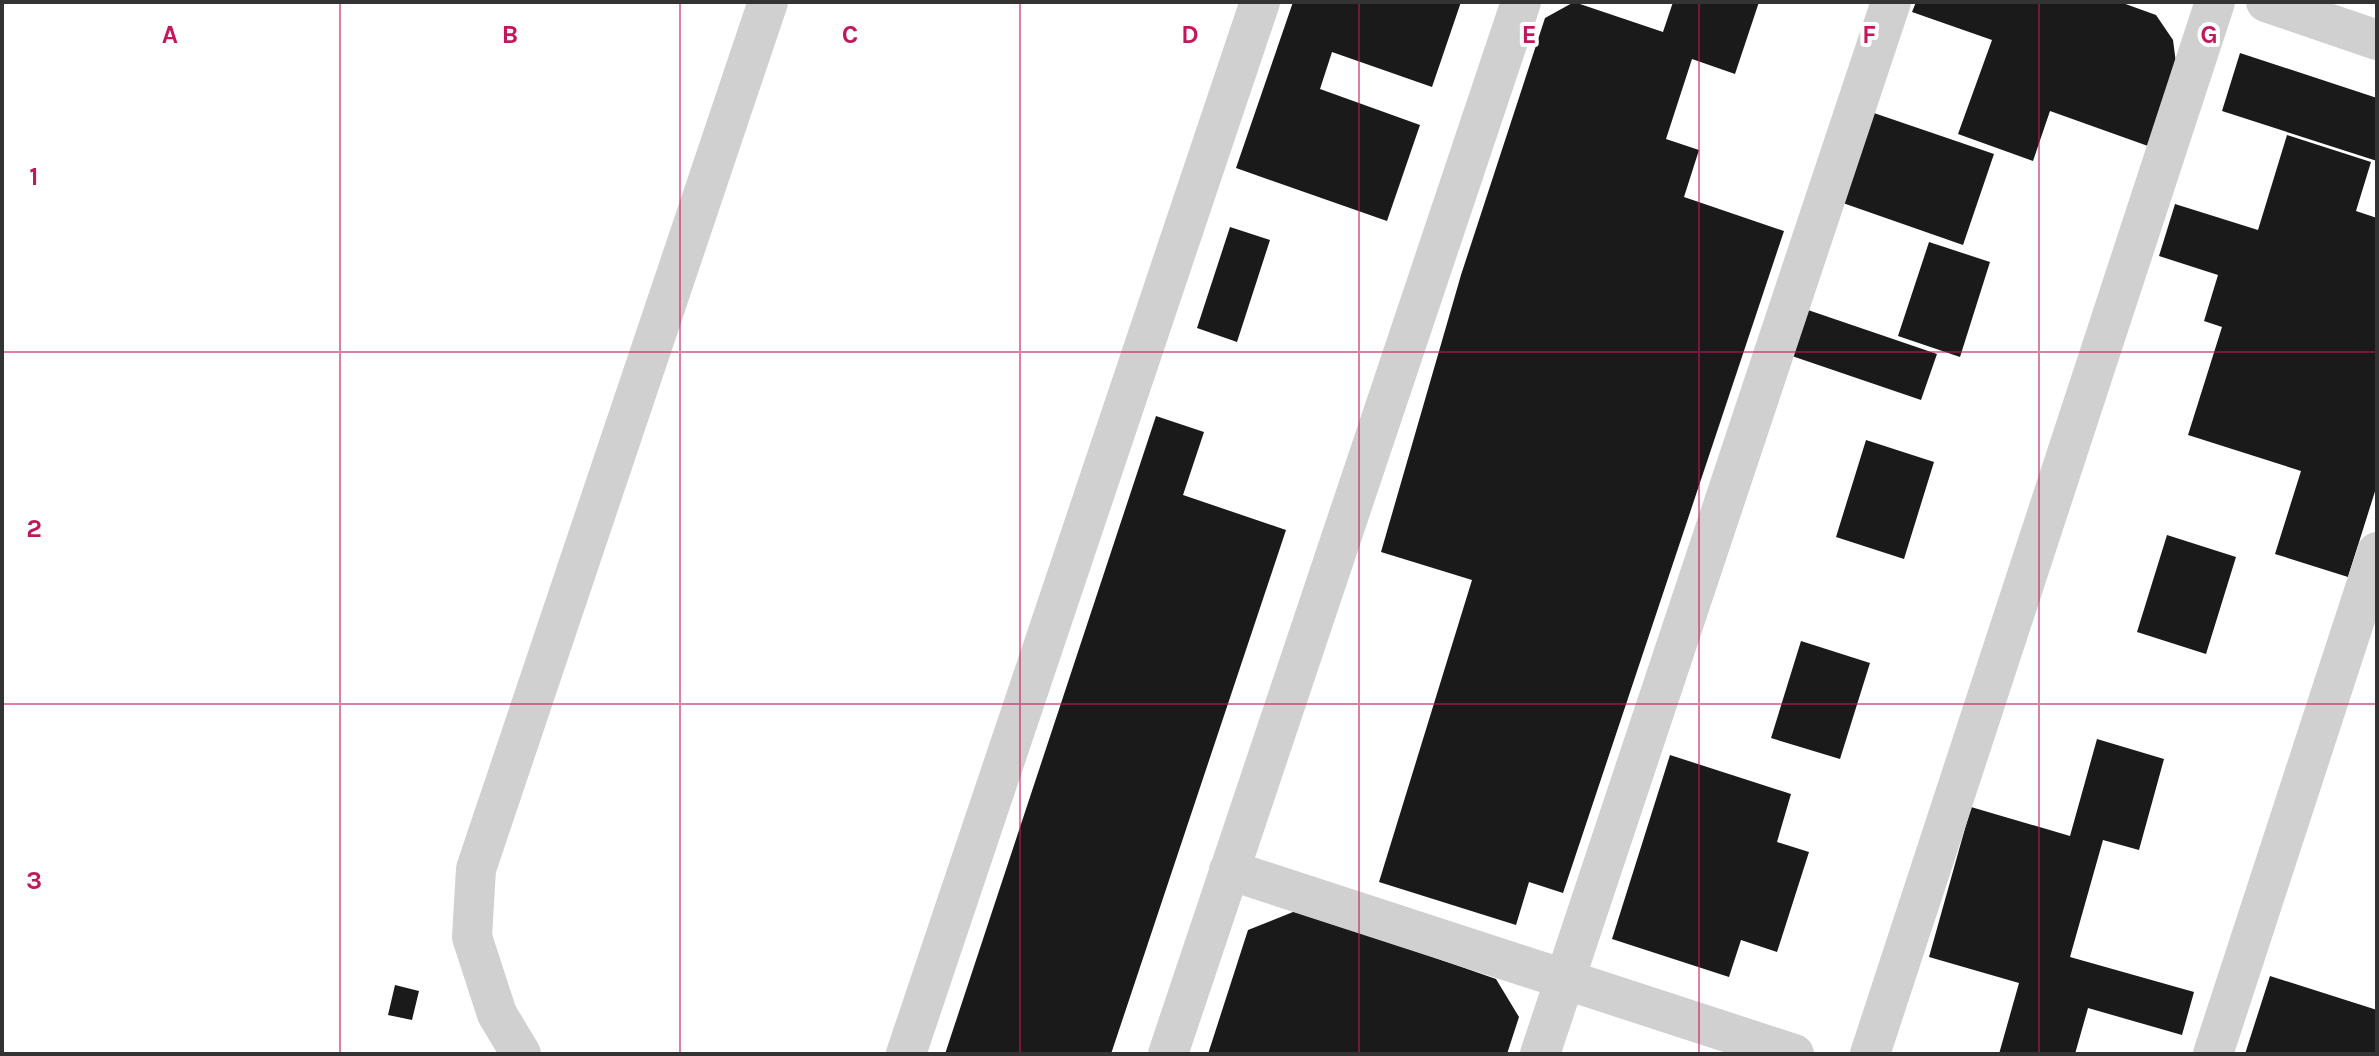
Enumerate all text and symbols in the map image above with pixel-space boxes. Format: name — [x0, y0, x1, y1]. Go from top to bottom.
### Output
text: A — [162, 19, 178, 50]
text: B — [502, 19, 518, 50]
text: C — [842, 19, 858, 50]
text: D — [1181, 19, 1199, 50]
text: E — [1521, 19, 1537, 50]
text: F — [1862, 19, 1876, 50]
text: G — [2200, 19, 2218, 50]
text: 1 — [29, 161, 39, 192]
text: 2 — [26, 513, 42, 544]
text: 3 — [26, 865, 42, 896]

